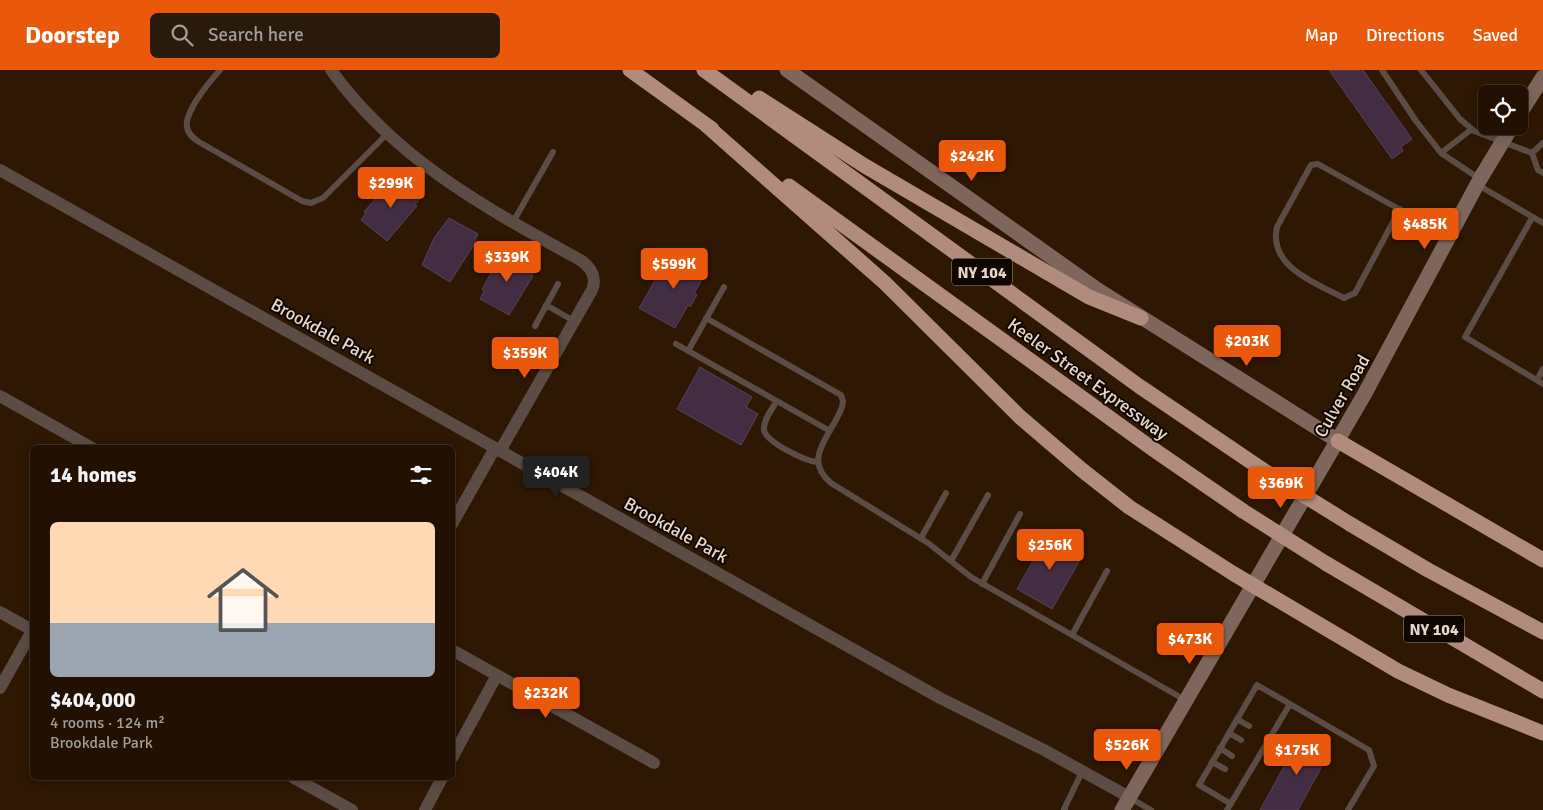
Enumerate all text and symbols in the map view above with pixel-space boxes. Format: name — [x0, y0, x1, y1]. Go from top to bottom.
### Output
search box — [150, 13, 500, 58]
text: Doorstep — [25, 20, 120, 50]
icon: search — [168, 21, 196, 49]
text: Search here — [208, 23, 304, 47]
text: Map — [1305, 24, 1338, 46]
text: Directions — [1366, 24, 1445, 46]
text: Saved — [1473, 24, 1518, 46]
map controls — [1478, 85, 1528, 135]
button: locate — [1478, 85, 1528, 135]
pin: $242K — [937, 140, 1007, 182]
text: $242K — [950, 146, 994, 166]
pin: $299K — [356, 166, 426, 209]
text: $299K — [369, 173, 413, 193]
pin: $485K — [1390, 208, 1460, 250]
text: $485K — [1403, 214, 1447, 234]
pin: $339K — [472, 240, 542, 283]
text: $339K — [485, 247, 529, 267]
pin: $599K — [639, 248, 709, 290]
text: $599K — [652, 254, 696, 274]
road number: NY 104 — [952, 258, 1012, 286]
street label: Brookdale Park — [267, 293, 379, 369]
street label: Keeler Street Expressway — [1003, 313, 1173, 445]
pin: $203K — [1212, 324, 1282, 367]
text: $203K — [1225, 331, 1269, 351]
pin: $359K — [490, 336, 560, 379]
text: $359K — [503, 343, 547, 363]
street label: Culver Road — [1310, 351, 1374, 441]
pin: $404K — [521, 456, 591, 498]
icon: filters — [407, 461, 435, 489]
text: 14 homes — [50, 462, 136, 488]
text: $404K — [534, 462, 578, 482]
pin: $369K — [1246, 466, 1316, 509]
text: $369K — [1259, 473, 1303, 493]
street label: Brookdale Park — [620, 492, 732, 568]
pin: $256K — [1015, 528, 1085, 571]
text: $256K — [1028, 535, 1072, 555]
icon: home — [198, 555, 288, 645]
road number: NY 104 — [1404, 616, 1464, 642]
pin: $473K — [1155, 622, 1225, 665]
text: $473K — [1168, 629, 1212, 649]
pin: $232K — [511, 676, 581, 719]
text: $232K — [524, 683, 568, 703]
text: $404,000 — [50, 687, 136, 713]
text: 4 rooms · 124 m² — [50, 713, 165, 733]
pin: $526K — [1092, 728, 1162, 771]
text: Brookdale Park — [50, 733, 153, 753]
pin: $175K — [1262, 734, 1332, 776]
text: $526K — [1105, 735, 1149, 755]
text: $175K — [1275, 740, 1319, 760]

